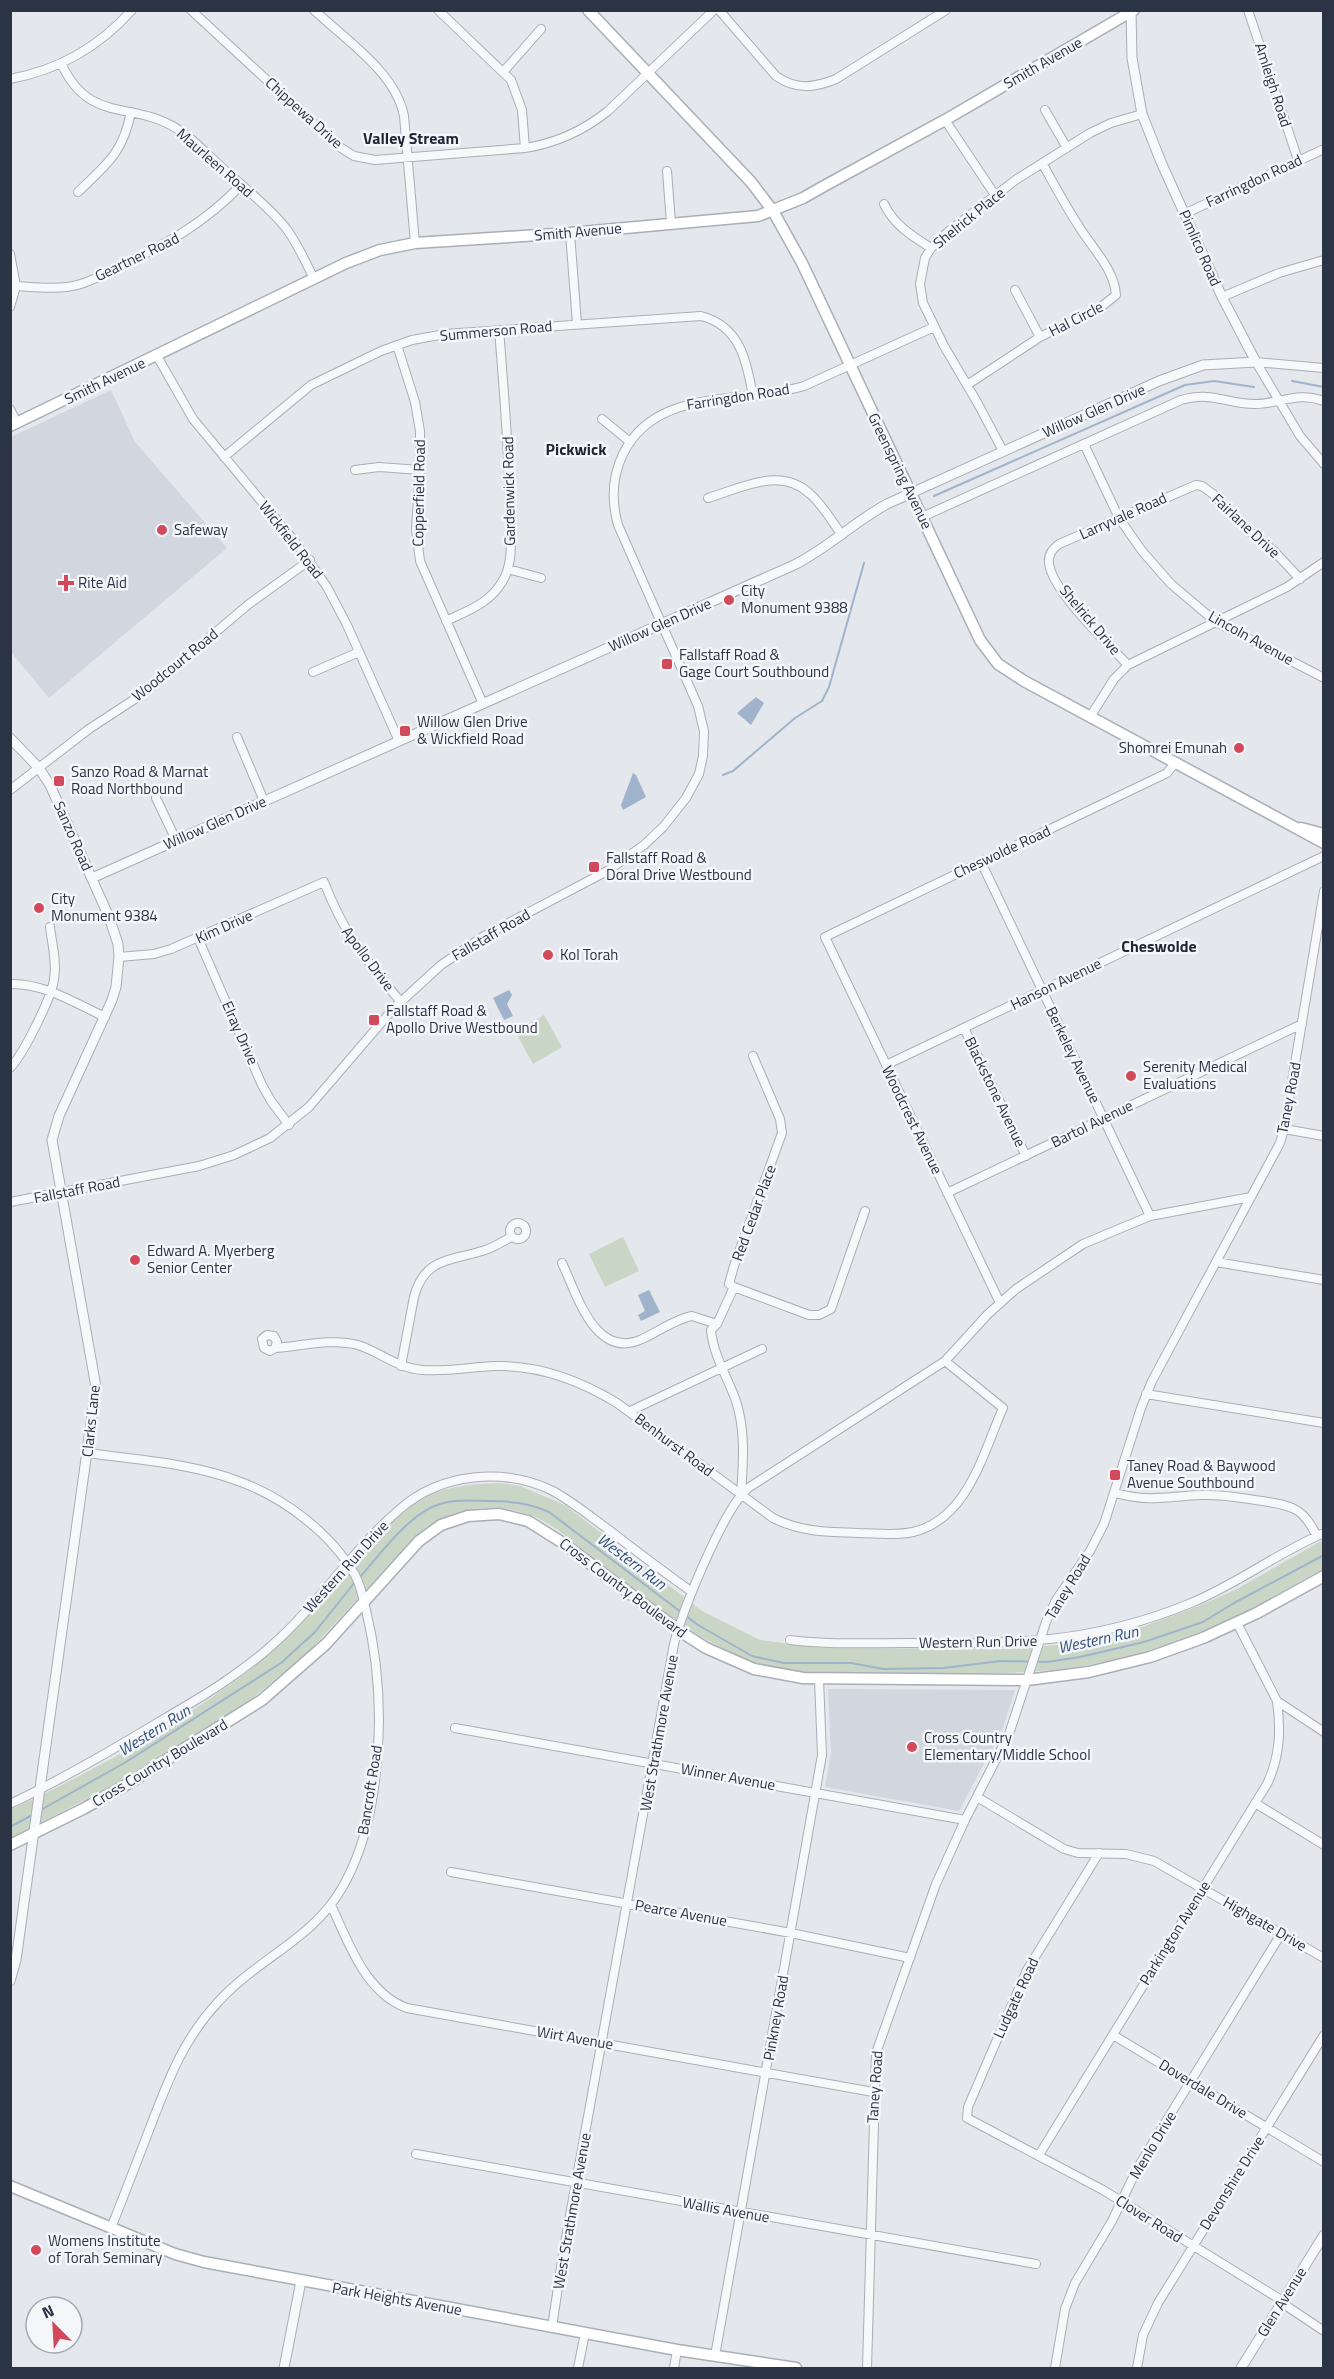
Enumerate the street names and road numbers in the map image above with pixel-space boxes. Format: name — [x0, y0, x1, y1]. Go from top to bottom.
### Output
street label: Smith Avenue — [999, 31, 1086, 94]
street label: Amleigh Road — [1249, 40, 1298, 130]
street label: Chippewa Drive — [260, 71, 348, 154]
street label: Maurleen Road — [172, 123, 259, 203]
street label: Farringdon Road — [1202, 148, 1306, 213]
street label: Shelrick Place — [928, 181, 1010, 254]
street label: Pimlico Road — [1173, 206, 1228, 290]
street label: Smith Avenue — [533, 216, 623, 247]
street label: Geartner Road — [91, 226, 183, 287]
street label: Hal Circle — [1044, 295, 1107, 342]
street label: Summerson Road — [439, 314, 553, 347]
street label: Smith Avenue — [60, 351, 149, 410]
street label: Farringdon Road — [685, 377, 791, 416]
street label: Willow Glen Drive — [1039, 378, 1149, 444]
street label: Greenspring Avenue — [862, 409, 939, 533]
street label: Gardenwick Road — [496, 436, 521, 546]
street label: Copperfield Road — [406, 439, 431, 547]
street label: Larryvale Road — [1075, 486, 1170, 545]
street label: Fairlane Drive — [1207, 488, 1286, 563]
street label: Wickfield Road — [254, 496, 329, 584]
street label: Shelrick Drive — [1054, 580, 1127, 660]
street label: Willow Glen Drive — [605, 592, 715, 658]
street label: Lincoln Avenue — [1204, 605, 1298, 671]
street label: Woodcourt Road — [127, 623, 223, 707]
street label: Willow Glen Drive — [160, 790, 270, 856]
street label: Sanzo Road — [48, 797, 99, 874]
street label: Cheswolde Road — [949, 819, 1054, 884]
street label: Fallstaff Road — [447, 903, 534, 966]
street label: Kim Drive — [191, 904, 256, 949]
street label: Apollo Drive — [336, 922, 400, 996]
street label: Hanson Avenue — [1006, 952, 1105, 1016]
street label: Elray Drive — [216, 997, 265, 1068]
street label: Berkeley Avenue — [1040, 1003, 1107, 1107]
street label: Blackstone Avenue — [959, 1033, 1032, 1151]
street label: Taney Road — [1270, 1060, 1307, 1136]
street label: Woodcrest Avenue — [876, 1062, 949, 1178]
street label: Bartol Avenue — [1047, 1094, 1137, 1153]
street label: Red Cedar Place — [725, 1161, 782, 1264]
street label: Fallstaff Road — [32, 1170, 122, 1209]
street label: Clarks Lane — [75, 1384, 106, 1458]
street label: Benhurst Road — [630, 1407, 719, 1482]
street label: Western Run Drive — [298, 1515, 394, 1618]
street label: Cross Country Boulevard — [555, 1532, 692, 1643]
street label: Taney Road — [1039, 1550, 1096, 1624]
street label: Western Run Drive — [919, 1629, 1037, 1654]
street label: West Strathmore Avenue — [633, 1653, 684, 1813]
street label: Cross Country Boulevard — [87, 1713, 232, 1812]
street label: Bancroft Road — [351, 1744, 388, 1836]
street label: Winner Avenue — [679, 1757, 777, 1796]
street label: Parkington Avenue — [1133, 1876, 1216, 1989]
street label: Highgate Drive — [1219, 1890, 1311, 1957]
street label: Pearce Avenue — [633, 1893, 729, 1932]
street label: Ludgate Road — [987, 1954, 1044, 2042]
street label: Pinkney Road — [757, 1974, 794, 2062]
street label: Wirt Avenue — [535, 2019, 615, 2056]
street label: Taney Road — [860, 2050, 889, 2124]
street label: Doverdale Drive — [1155, 2053, 1252, 2124]
street label: Menlo Drive — [1123, 2106, 1182, 2183]
street label: West Strathmore Avenue — [546, 2131, 597, 2291]
street label: Devonshire Drive — [1193, 2131, 1270, 2234]
street label: Clover Road — [1111, 2189, 1187, 2248]
street label: Wallis Avenue — [681, 2191, 771, 2228]
street label: Glen Avenue — [1251, 2262, 1312, 2341]
street label: Park Heights Avenue — [331, 2276, 464, 2321]

